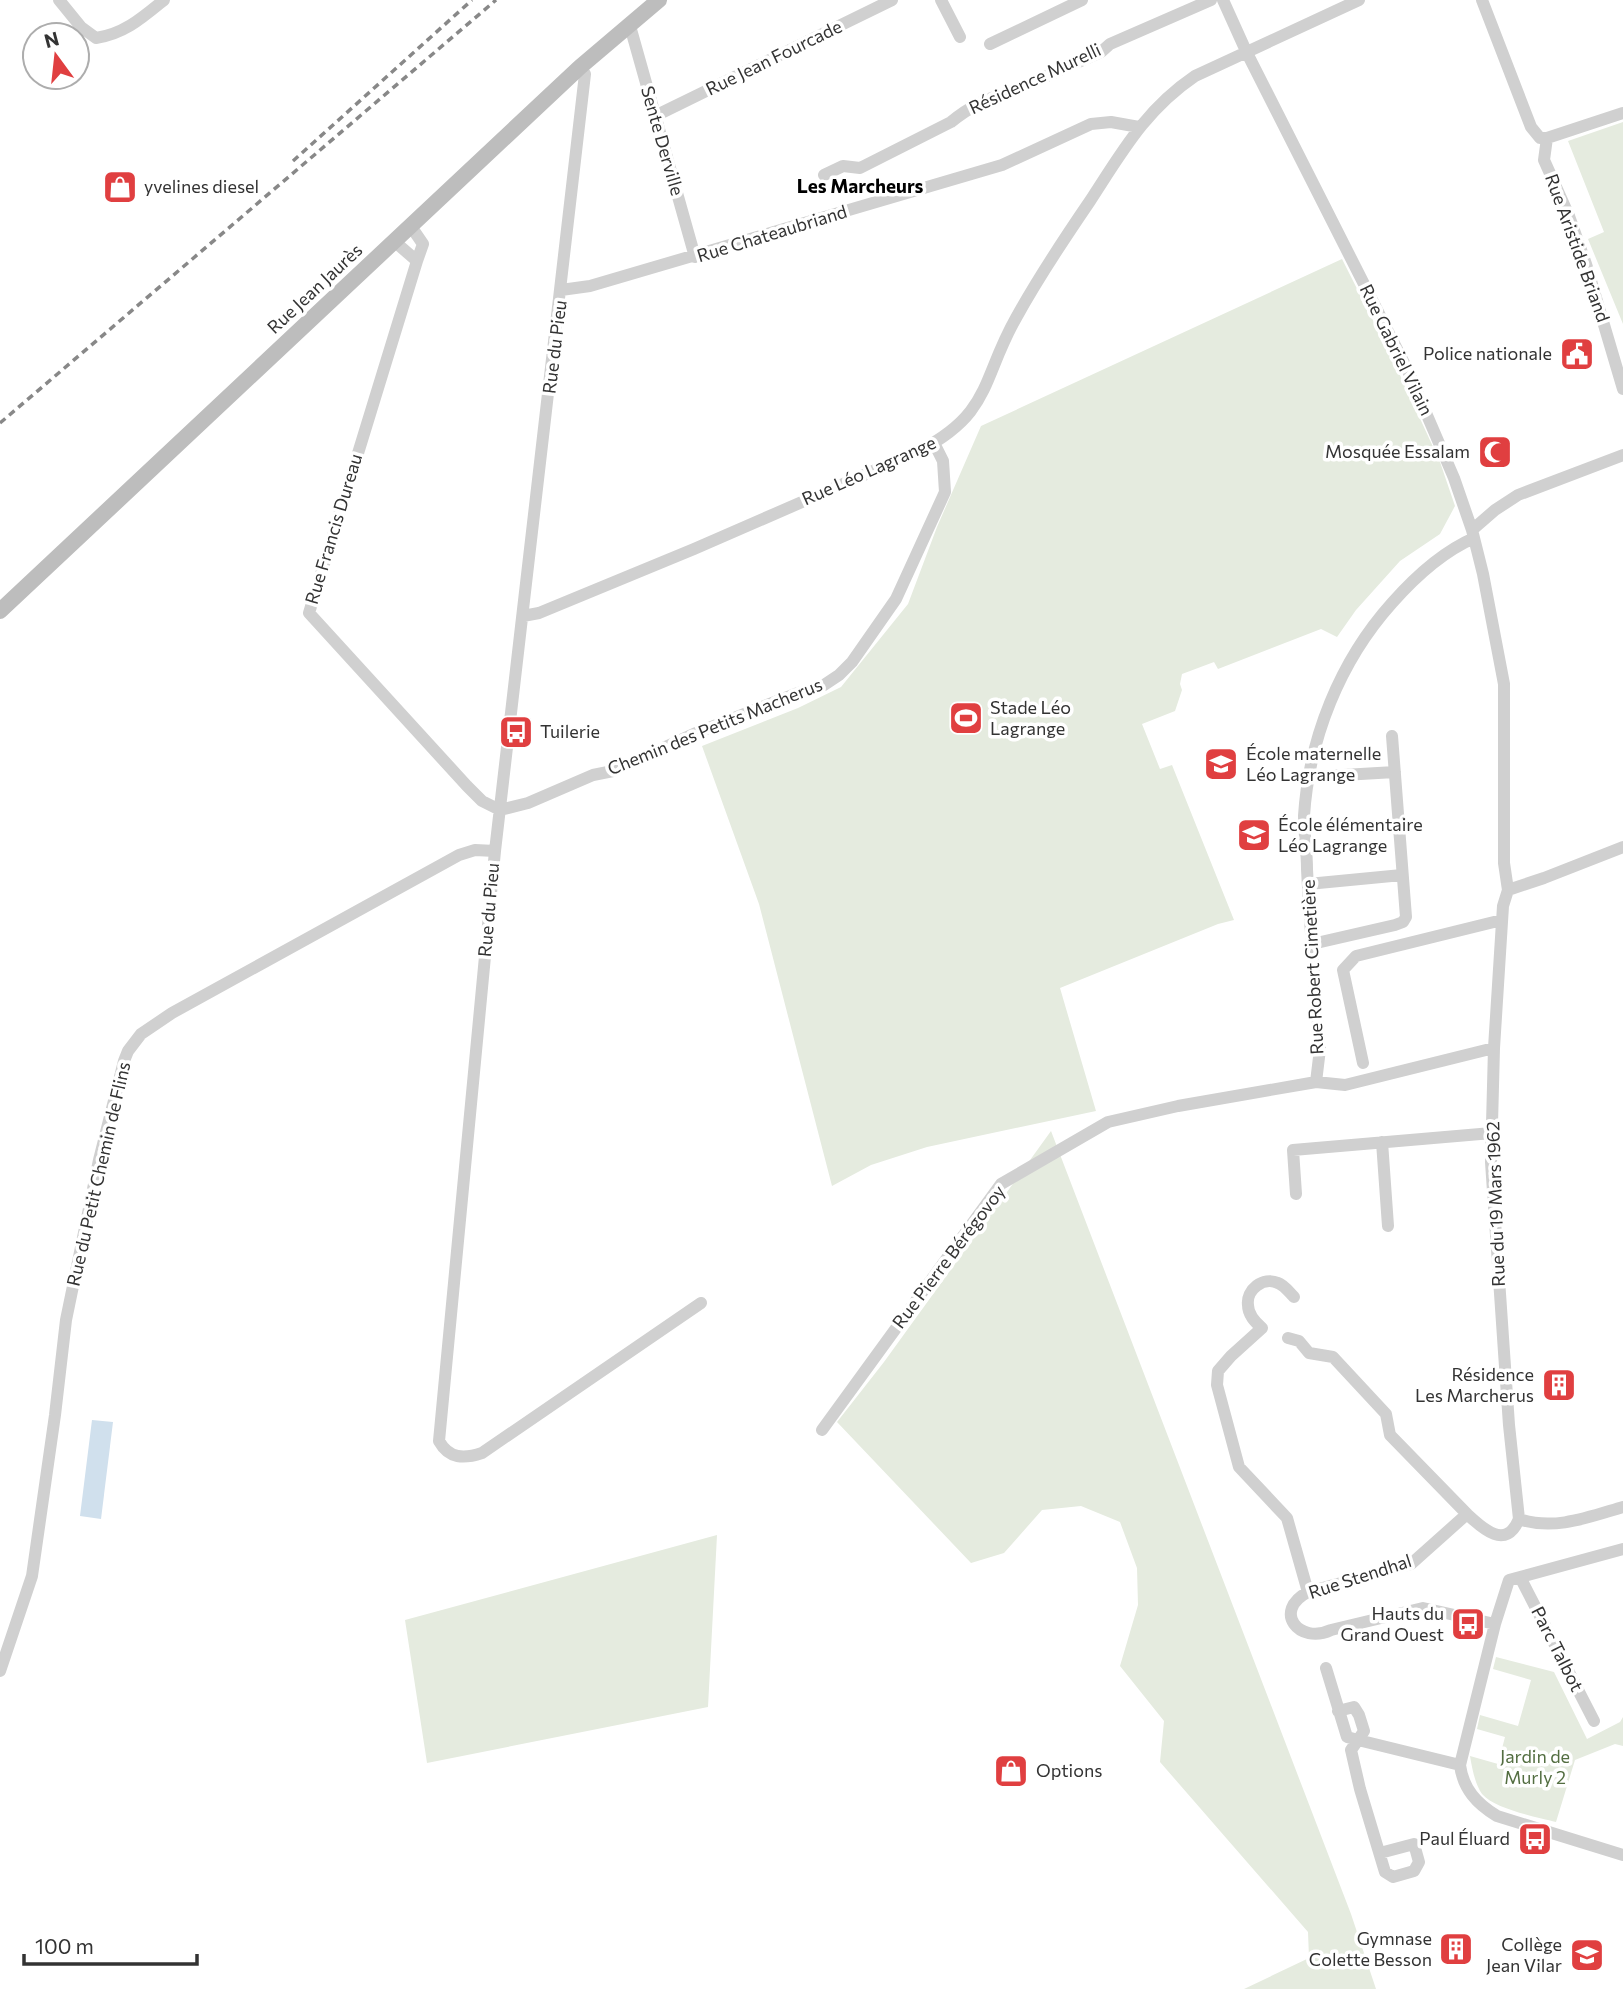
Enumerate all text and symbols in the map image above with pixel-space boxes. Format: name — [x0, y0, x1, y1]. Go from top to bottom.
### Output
street label: Rue Jean Fourcade — [702, 15, 845, 100]
north arrow — [21, 21, 91, 91]
text: N — [42, 26, 61, 52]
street label: Résidence Murelli — [965, 38, 1104, 118]
street label: Sente Derville — [637, 83, 689, 198]
shop icon: yvelines diesel — [101, 168, 139, 206]
street label: Rue Aristide Briand — [1541, 170, 1615, 325]
district label: Les Marcheurs — [797, 174, 923, 197]
place label: yvelines diesel — [144, 175, 259, 197]
street label: Rue Chateaubriand — [694, 200, 849, 266]
street label: Rue Jean Jaurès — [262, 239, 366, 338]
street label: Rue Gabriel Vilain — [1356, 280, 1438, 419]
street label: Rue du Pieu — [537, 299, 571, 395]
public building icon: Police nationale — [1558, 335, 1596, 373]
place label: Police nationale — [1423, 342, 1552, 364]
street label: Rue Léo Lagrange — [798, 431, 939, 509]
mosque icon: Mosquée Essalam — [1476, 433, 1514, 471]
place label: Mosquée Essalam — [1325, 440, 1470, 462]
street label: Rue Francis Dureau — [300, 451, 366, 607]
street label: Chemin des Petits Macherus — [604, 673, 825, 779]
place label: Stade Léo Lagrange — [990, 696, 1071, 739]
sports icon: Stade Léo Lagrange — [947, 699, 985, 737]
bus stop icon: Tuilerie — [497, 713, 535, 751]
place label: Tuilerie — [540, 720, 600, 742]
place label: École maternelle Léo Lagrange — [1246, 742, 1381, 785]
school or university icon: École maternelle Léo Lagrange — [1202, 745, 1240, 783]
place label: École élémentaire Léo Lagrange — [1278, 813, 1423, 856]
school or university icon: École élémentaire Léo Lagrange — [1235, 816, 1273, 854]
street label: Rue du Pieu — [473, 862, 503, 958]
street label: Rue Robert Cimetière — [1296, 879, 1328, 1055]
street label: Rue du Petit Chemin de Flins — [61, 1059, 135, 1288]
street label: Rue du 19 Mars 1962 — [1481, 1121, 1509, 1287]
street label: Rue Pierre Bérégovoy — [887, 1180, 1009, 1332]
place label: Résidence Les Marcherus — [1415, 1363, 1534, 1406]
building icon: Résidence Les Marcherus — [1540, 1366, 1578, 1404]
street label: Rue Stendhal — [1305, 1549, 1414, 1603]
place label: Hauts du Grand Ouest — [1340, 1602, 1444, 1645]
street label: Parc Talbot — [1527, 1602, 1589, 1695]
bus stop icon: Hauts du Grand Ouest — [1449, 1605, 1487, 1643]
park label: Jardin de Murly 2 — [1500, 1745, 1570, 1788]
shop icon: Options — [992, 1752, 1030, 1790]
place label: Options — [1036, 1759, 1103, 1781]
bus stop icon: Paul Éluard — [1516, 1820, 1554, 1858]
place label: Paul Éluard — [1419, 1827, 1510, 1849]
scale bar — [24, 1923, 198, 1967]
place label: Gymnase Colette Besson — [1309, 1927, 1432, 1970]
building icon: Gymnase Colette Besson — [1437, 1930, 1475, 1968]
text: 100 m — [35, 1933, 94, 1958]
place label: Collège Jean Vilar — [1486, 1933, 1562, 1976]
school or university icon: Collège Jean Vilar — [1568, 1936, 1606, 1974]

